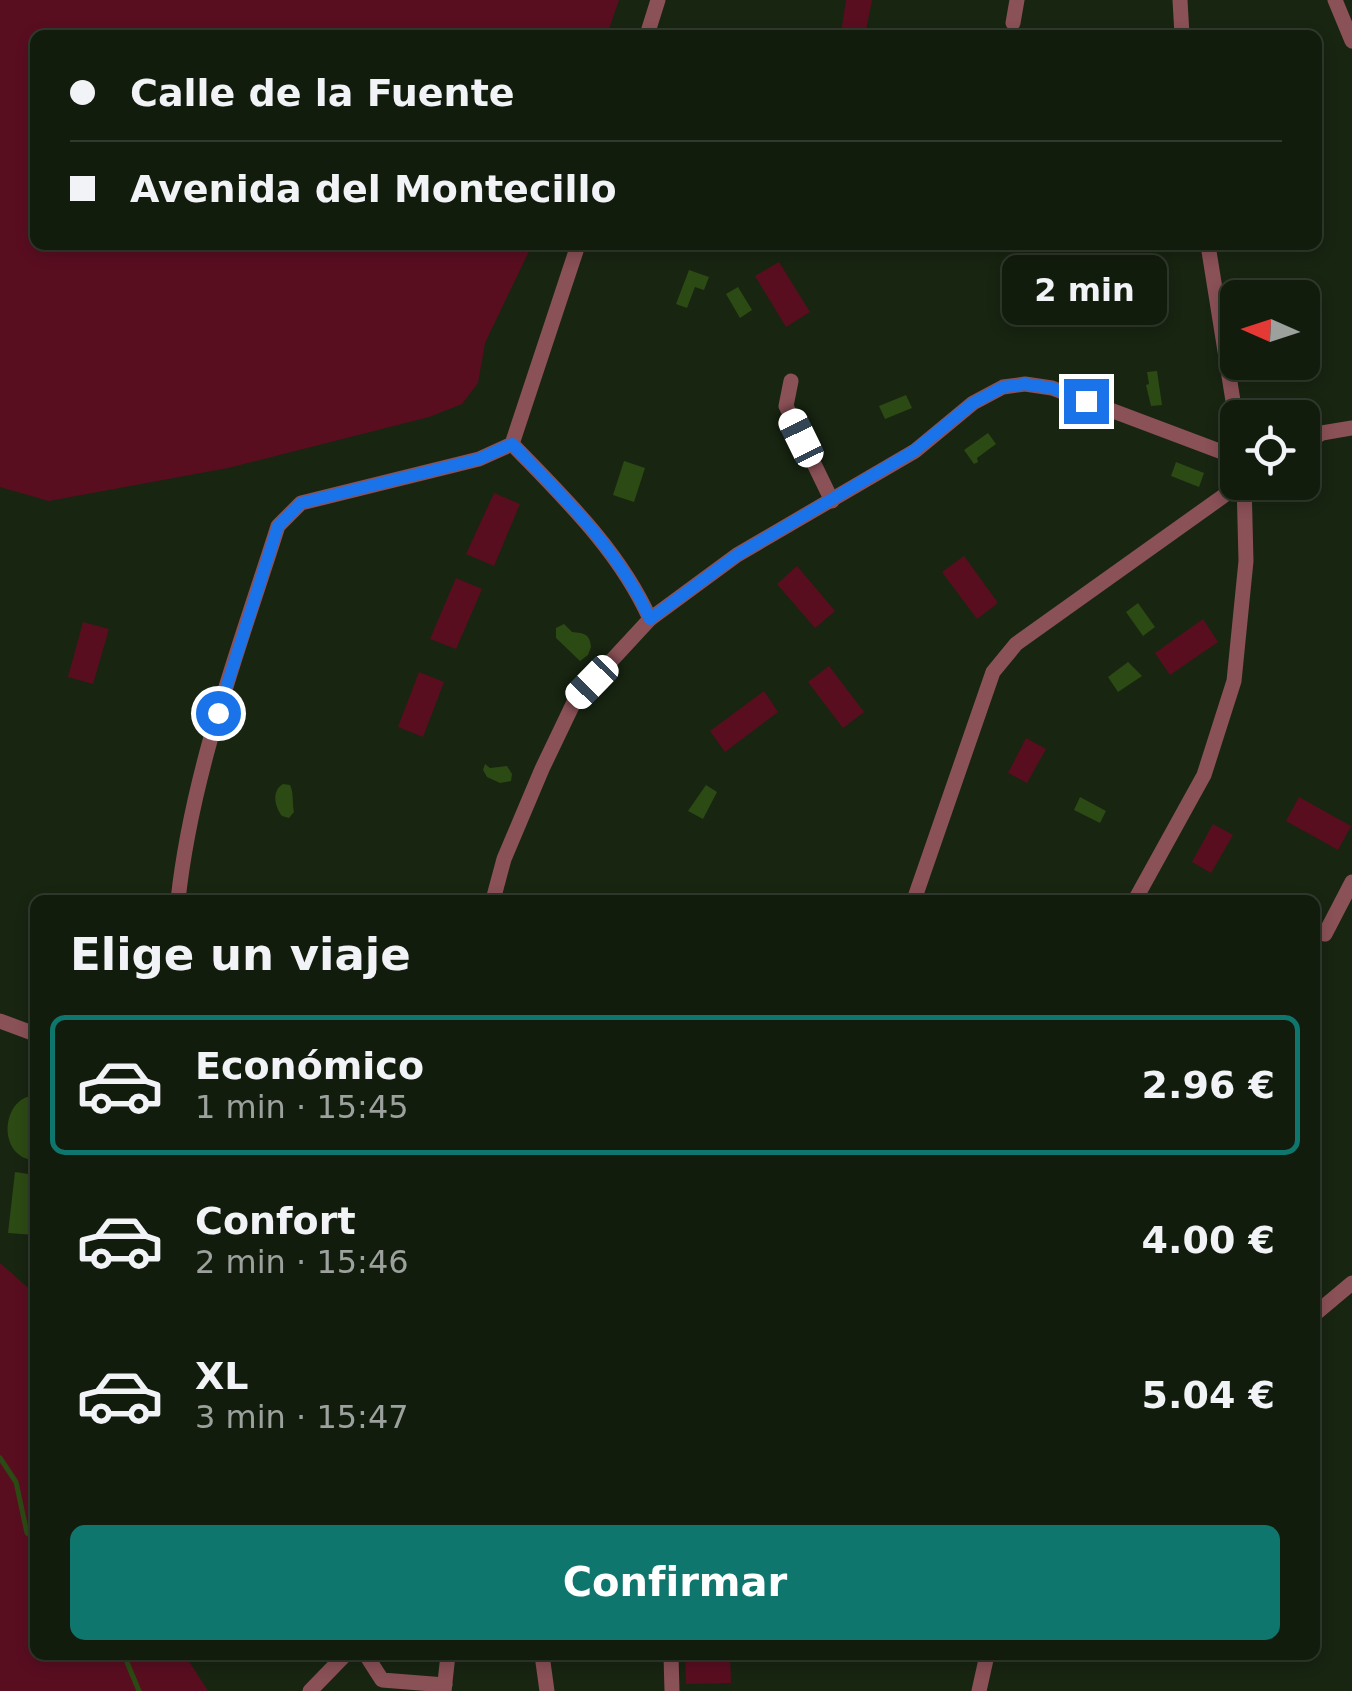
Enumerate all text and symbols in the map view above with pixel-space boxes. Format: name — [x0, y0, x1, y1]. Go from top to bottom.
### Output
text: Calle de la Fuente — [130, 71, 515, 115]
text: Avenida del Montecillo — [130, 167, 617, 211]
callout: 2 min — [1004, 256, 1168, 326]
text: 2 min — [1034, 271, 1135, 309]
north arrow — [1220, 280, 1320, 380]
map controls — [1220, 280, 1320, 500]
route end — [1064, 379, 1109, 424]
button: locate — [1220, 400, 1320, 500]
car — [774, 404, 828, 472]
car — [560, 650, 624, 714]
route start — [196, 691, 241, 736]
text: Elige un viaje — [70, 928, 411, 981]
icon: car — [75, 1040, 165, 1130]
text: Económico — [195, 1044, 424, 1088]
text: 2.96 € — [1142, 1063, 1275, 1107]
text: 1 min · 15:45 — [195, 1088, 409, 1126]
icon: car — [75, 1195, 165, 1285]
text: Confort — [195, 1199, 356, 1243]
text: 4.00 € — [1142, 1218, 1275, 1262]
text: 2 min · 15:46 — [195, 1243, 409, 1281]
icon: car — [75, 1350, 165, 1440]
text: XL — [195, 1354, 249, 1398]
text: 5.04 € — [1142, 1373, 1275, 1417]
text: 3 min · 15:47 — [195, 1398, 409, 1436]
button: Confirmar — [70, 1525, 1280, 1640]

